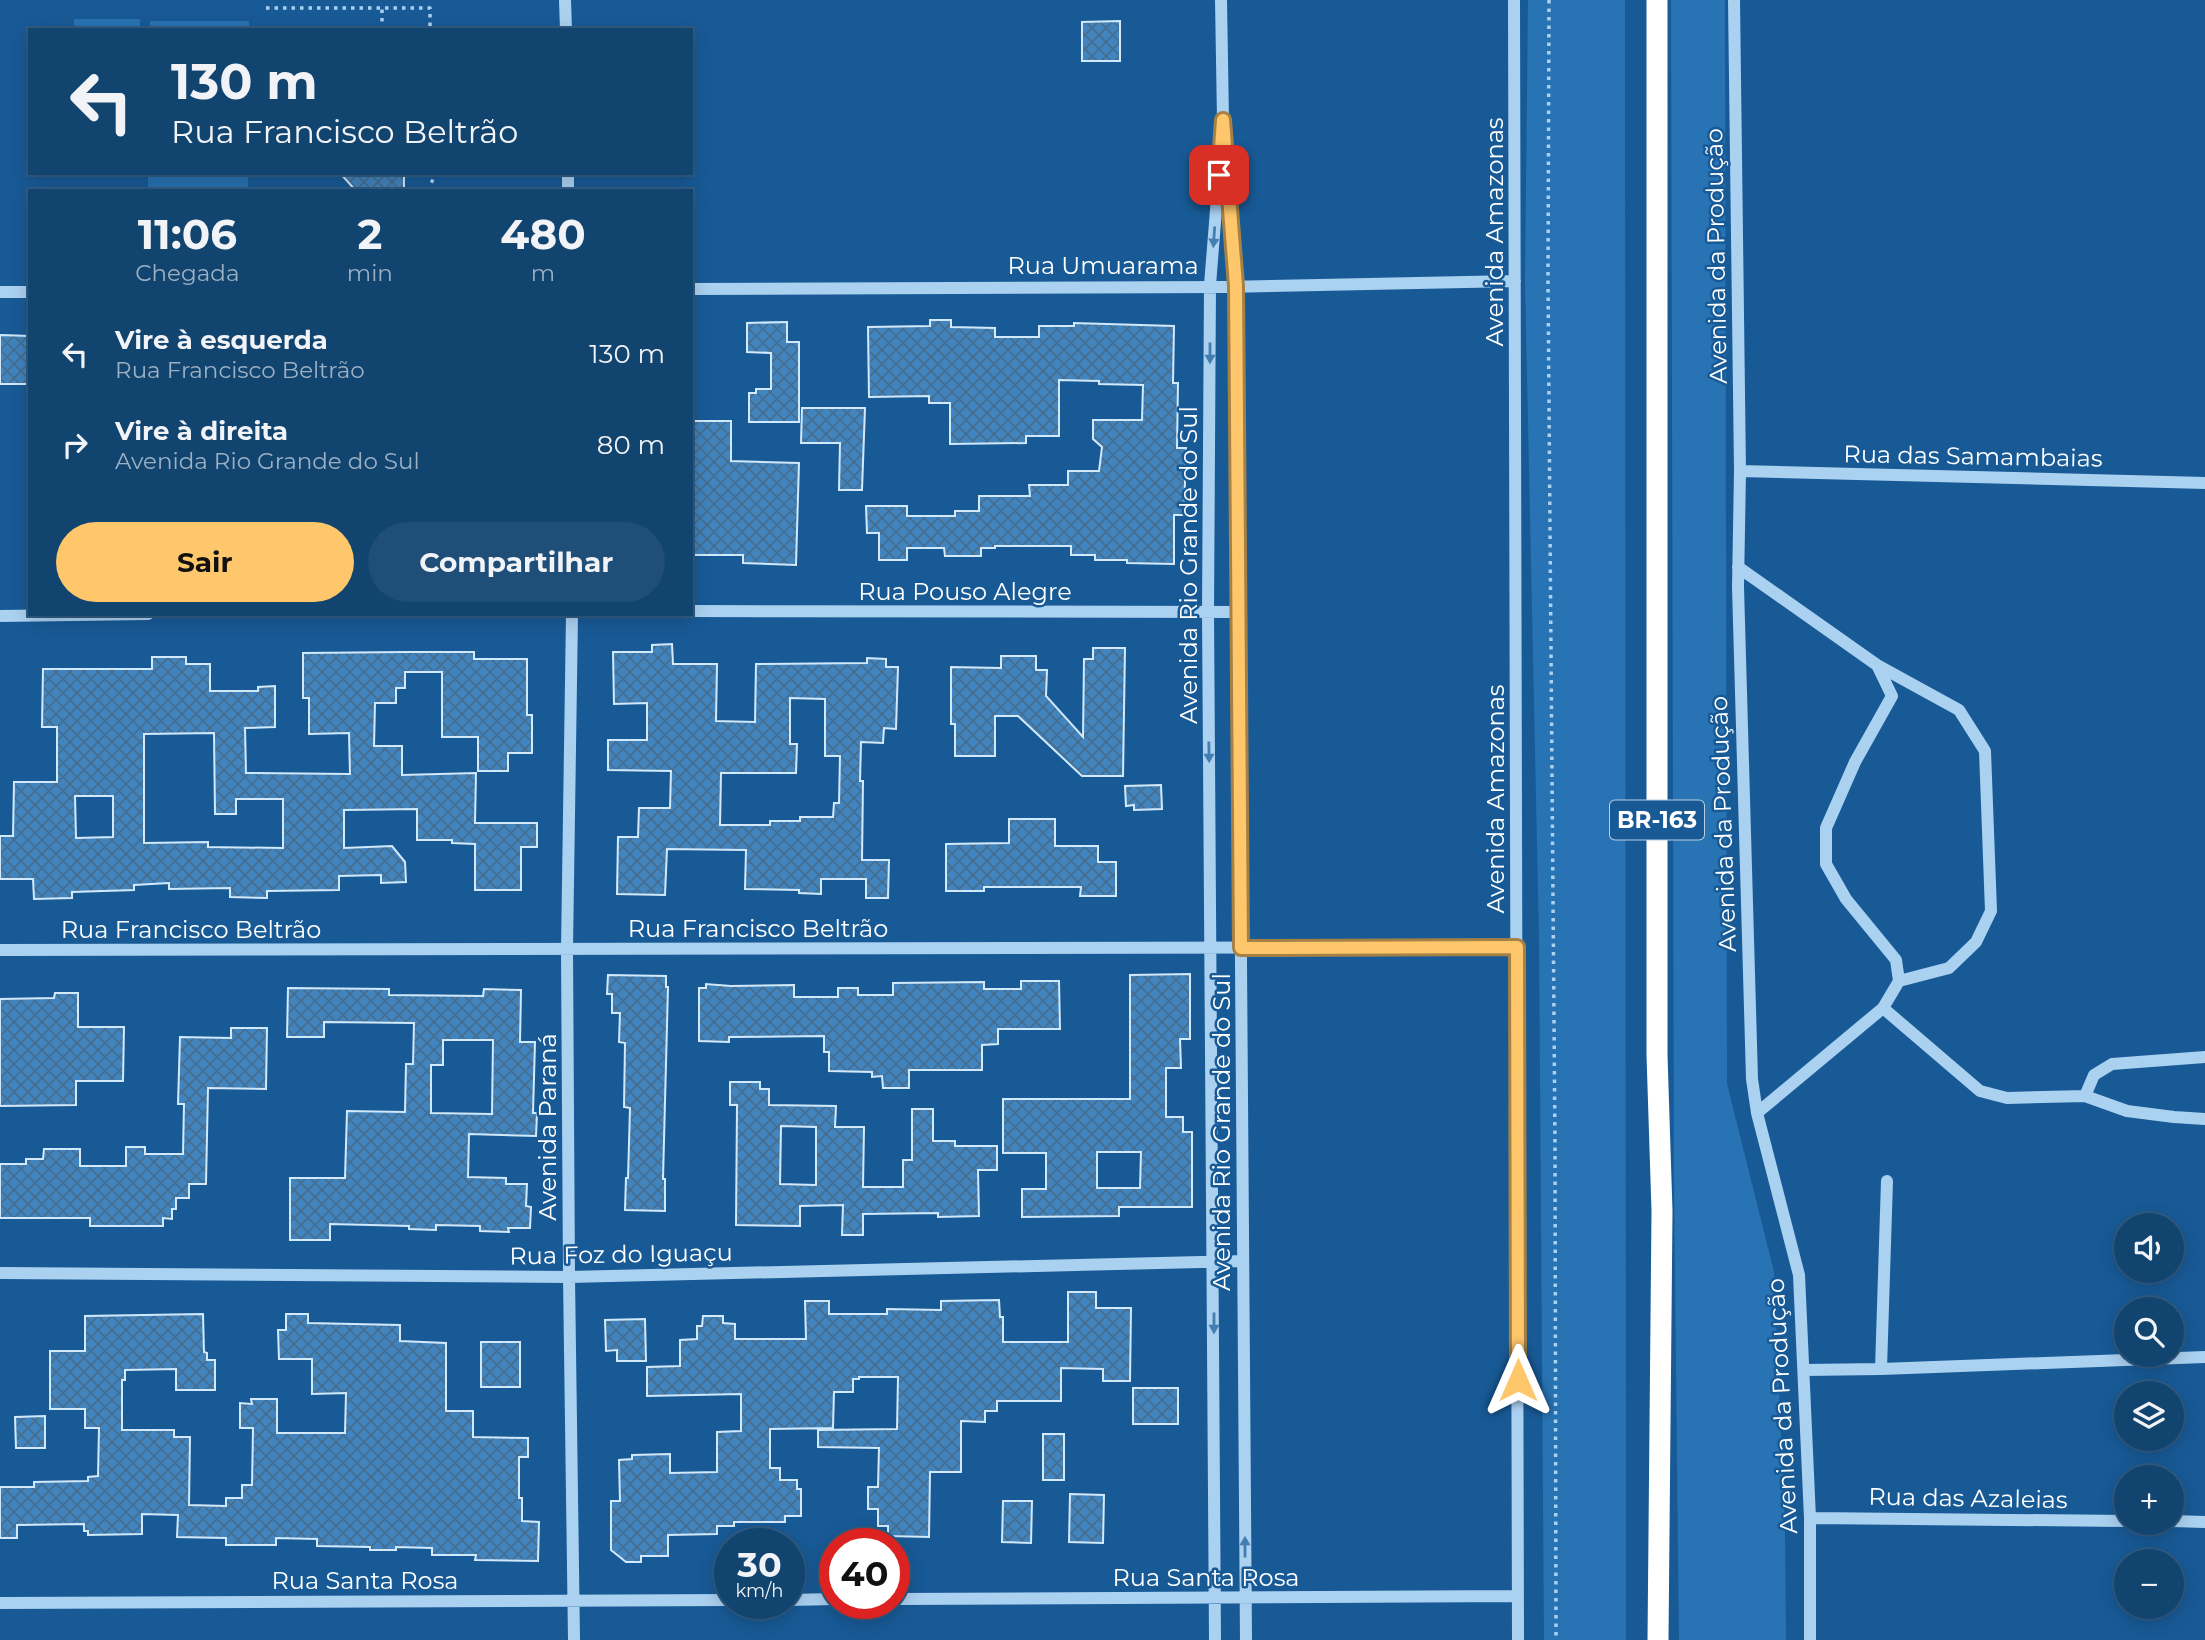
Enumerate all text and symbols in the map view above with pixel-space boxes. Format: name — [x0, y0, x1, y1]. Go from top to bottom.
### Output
text: 130 m — [171, 52, 318, 111]
icon: left — [56, 56, 147, 147]
text: Rua Francisco Beltrão — [171, 112, 518, 151]
street label: Avenida Amazonas — [1480, 117, 1509, 347]
street label: Avenida da Produção — [1699, 128, 1733, 384]
pin — [1189, 145, 1249, 205]
icon: arrive — [1200, 156, 1238, 194]
text: 11:06 — [138, 208, 237, 260]
text: 2 — [357, 208, 382, 260]
text: 480 — [500, 208, 586, 260]
one-way arrow — [1208, 226, 1219, 248]
street label: Rua Umuarama — [1007, 251, 1199, 280]
text: Chegada — [135, 259, 240, 287]
text: min — [347, 259, 393, 287]
text: m — [531, 259, 555, 287]
text: Vire à esquerda — [115, 324, 328, 356]
icon: left — [56, 335, 94, 373]
text: 130 m — [589, 338, 665, 370]
one-way arrow — [1204, 343, 1216, 365]
text: Rua Francisco Beltrão — [115, 356, 365, 384]
street label: Avenida Rio Grande do Sul — [1174, 406, 1203, 724]
text: Vire à direita — [115, 415, 288, 447]
icon: right — [56, 426, 94, 464]
text: 80 m — [597, 429, 665, 461]
street label: Rua das Samambaias — [1843, 439, 2103, 473]
text: Avenida Rio Grande do Sul — [115, 447, 420, 475]
button: Sair — [56, 522, 354, 602]
button: Compartilhar — [368, 522, 665, 602]
street label: Rua Pouso Alegre — [858, 577, 1072, 606]
street label: Avenida Amazonas — [1481, 684, 1510, 914]
street label: Avenida da Produção — [1704, 696, 1742, 952]
one-way arrow — [1203, 742, 1215, 764]
road number: BR-163 — [1610, 800, 1704, 840]
street label: Rua Francisco Beltrão — [628, 914, 888, 943]
street label: Rua Francisco Beltrão — [61, 915, 321, 944]
street label: Avenida Rio Grande do Sul — [1207, 973, 1236, 1291]
street label: Avenida Paraná — [533, 1033, 562, 1221]
map controls — [2114, 1213, 2184, 1619]
button: sound — [2114, 1213, 2184, 1283]
street label: Rua Foz do Iguaçu — [509, 1238, 733, 1270]
street label: Avenida da Produção — [1761, 1277, 1803, 1535]
button: search — [2114, 1297, 2184, 1367]
one-way arrow — [1208, 1312, 1220, 1334]
position arrow — [1481, 1343, 1555, 1417]
button: layers — [2114, 1381, 2184, 1451]
button: + — [2114, 1465, 2184, 1535]
street label: Rua das Azaleias — [1868, 1482, 2068, 1514]
speed limit sign: 40 — [819, 1528, 910, 1619]
one-way arrow — [1239, 1536, 1251, 1558]
text: 30 — [737, 1543, 782, 1586]
button: − — [2114, 1549, 2184, 1619]
street label: Rua Santa Rosa — [1112, 1563, 1300, 1592]
street label: Rua Santa Rosa — [271, 1566, 459, 1595]
text: km/h — [735, 1580, 784, 1602]

